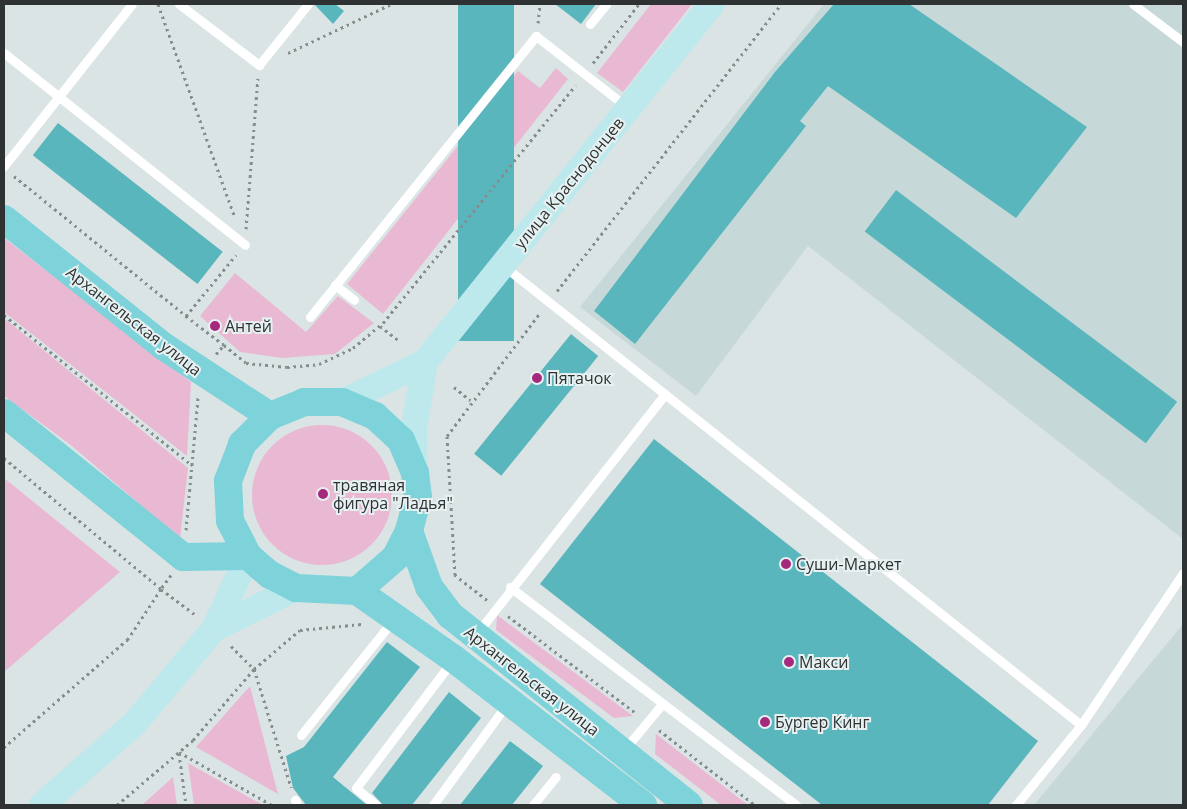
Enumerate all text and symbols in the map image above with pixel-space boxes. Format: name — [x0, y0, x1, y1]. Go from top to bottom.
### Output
street label: улица Краснодонцев — [510, 113, 628, 253]
street label: Архангельская улица — [63, 262, 205, 380]
place label: Антей — [225, 316, 272, 336]
marker: Антей — [209, 320, 221, 332]
place label: Пятачок — [547, 368, 612, 388]
marker: Пятачок — [531, 372, 543, 384]
place label: травяная фигура "Ладья" — [333, 475, 453, 513]
marker: травяная фигура "Ладья" — [317, 488, 329, 500]
place label: Суши-Маркет — [796, 554, 901, 574]
marker: Суши-Маркет — [780, 558, 792, 570]
street label: Архангельская улица — [461, 622, 603, 740]
place label: Макси — [799, 652, 848, 672]
marker: Макси — [783, 656, 795, 668]
place label: Бургер Кинг — [775, 712, 869, 732]
marker: Бургер Кинг — [759, 716, 771, 728]

